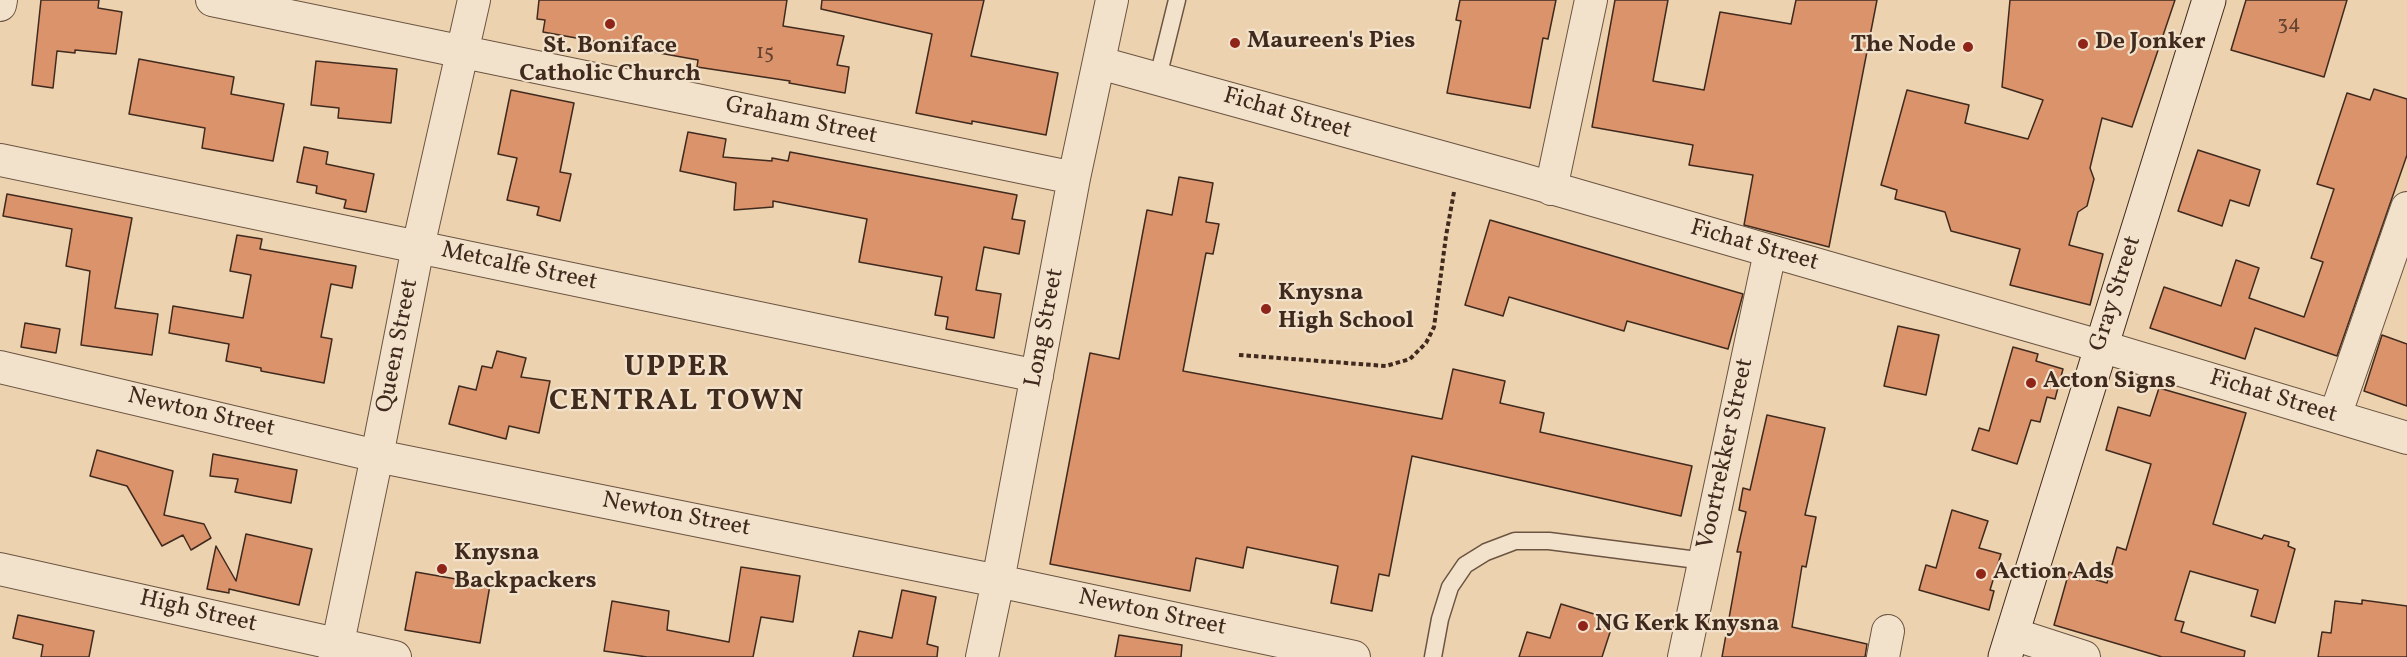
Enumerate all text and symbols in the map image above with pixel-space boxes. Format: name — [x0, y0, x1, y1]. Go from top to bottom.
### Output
house number: 34 — [2277, 12, 2301, 38]
marker: St. Boniface Catholic Church — [603, 17, 617, 31]
place label: Maureen's Pies — [1247, 29, 1415, 57]
place label: De Jonker — [2095, 30, 2206, 58]
place label: The Node — [1850, 33, 1956, 61]
place label: St. Boniface Catholic Church — [519, 34, 701, 90]
marker: Maureen's Pies — [1228, 36, 1242, 50]
marker: De Jonker — [2076, 37, 2090, 51]
marker: The Node — [1961, 40, 1975, 54]
house number: 15 — [756, 41, 774, 67]
street label: Fichat Street — [1220, 83, 1354, 147]
street label: Graham Street — [722, 92, 880, 152]
street label: Fichat Street — [1687, 215, 1821, 279]
street label: Gray Street — [2085, 233, 2149, 355]
street label: Metcalfe Street — [438, 237, 600, 299]
street label: Long Street — [1020, 266, 1072, 390]
street label: Queen Street — [372, 277, 426, 415]
place label: Knysna High School — [1278, 281, 1414, 337]
marker: Knysna High School — [1259, 302, 1273, 316]
district label: UPPER CENTRAL TOWN — [549, 351, 805, 422]
street label: Voortrekker Street — [1693, 356, 1761, 552]
street label: Fichat Street — [2206, 365, 2340, 431]
place label: Acton Signs — [2043, 369, 2176, 397]
marker: Acton Signs — [2024, 376, 2038, 390]
street label: Newton Street — [124, 383, 278, 445]
street label: Newton Street — [599, 488, 753, 544]
place label: Knysna Backpackers — [454, 541, 597, 597]
place label: Action Ads — [1993, 560, 2114, 588]
marker: Knysna Backpackers — [435, 562, 449, 576]
marker: Action Ads — [1974, 567, 1988, 581]
street label: Newton Street — [1075, 584, 1229, 644]
street label: High Street — [137, 586, 259, 640]
place label: NG Kerk Knysna — [1595, 612, 1779, 640]
marker: NG Kerk Knysna — [1576, 619, 1590, 633]

